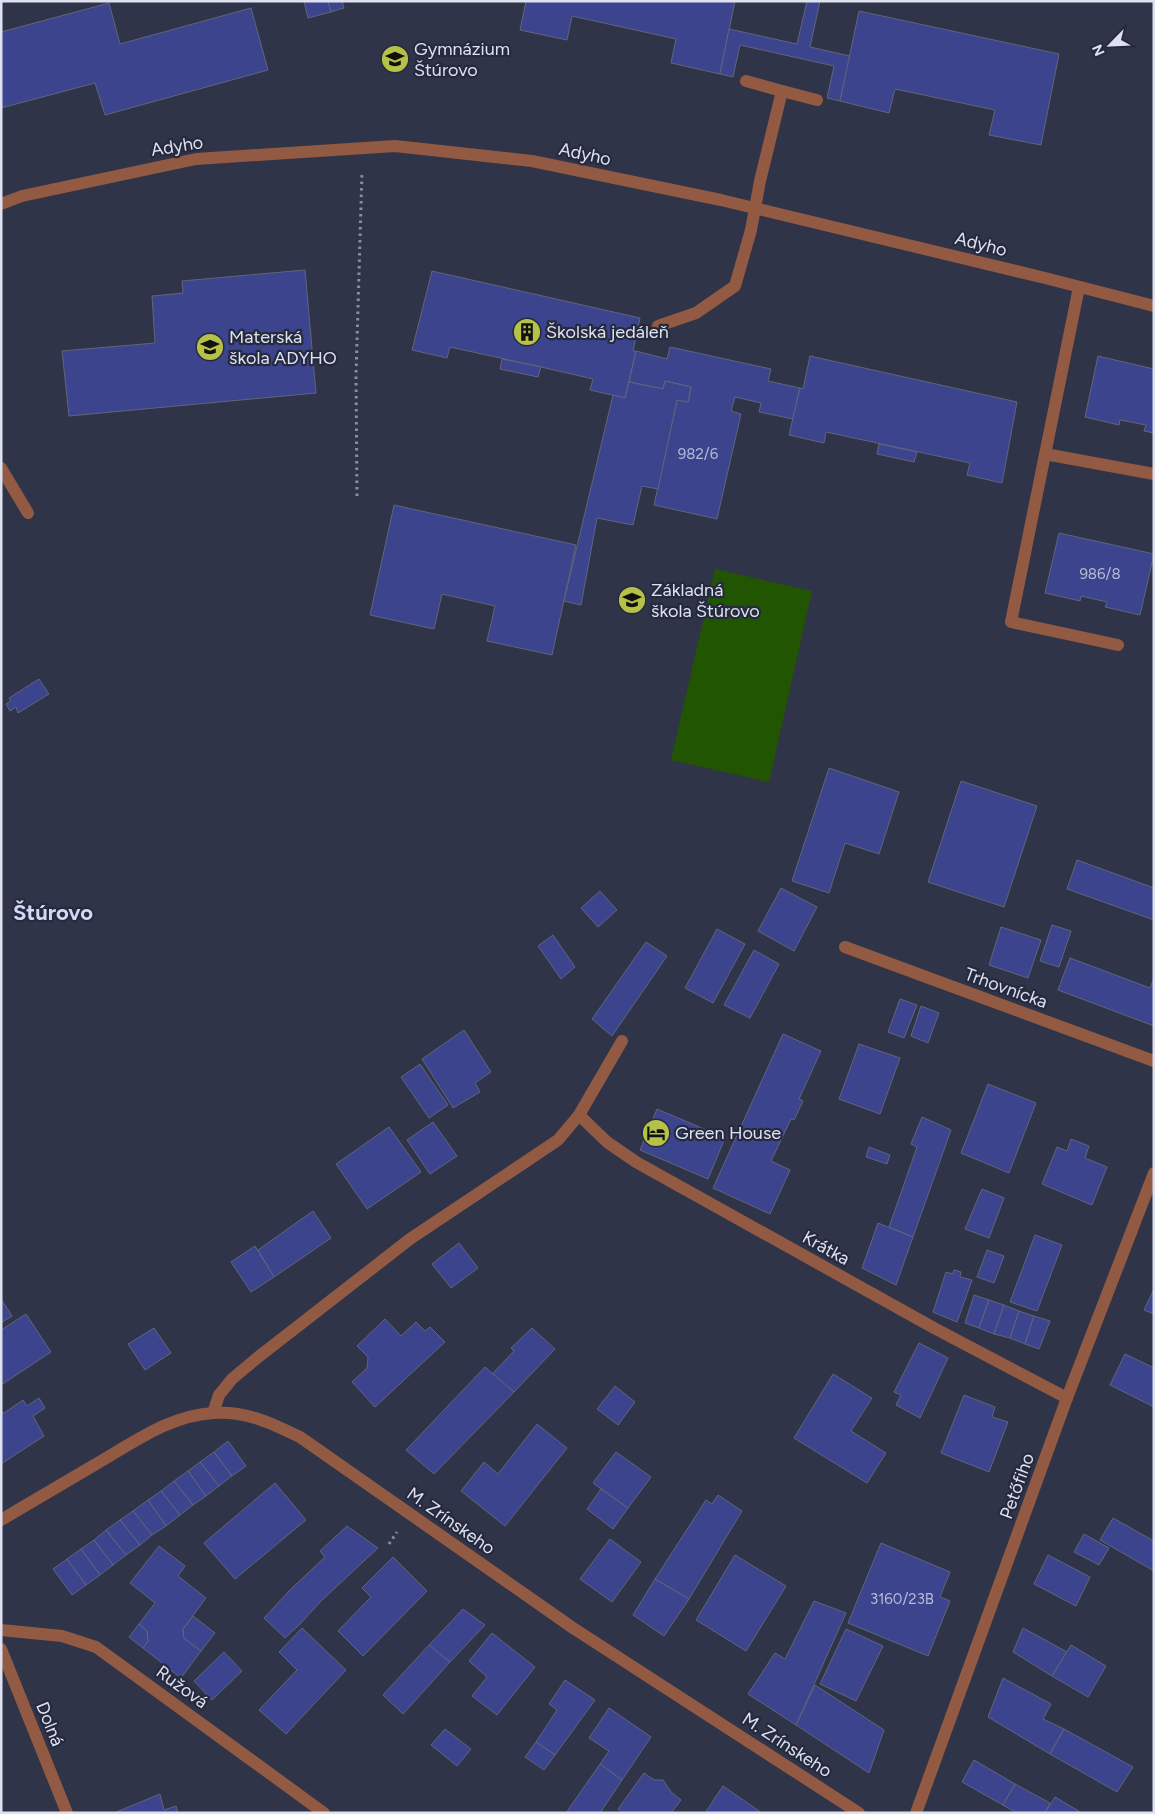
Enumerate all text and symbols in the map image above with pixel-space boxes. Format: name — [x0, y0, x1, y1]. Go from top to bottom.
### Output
north arrow — [1085, 20, 1135, 70]
place label: Gymnázium Štúrovo — [414, 38, 510, 81]
text: N — [1089, 42, 1109, 58]
school or university icon: Gymnázium Štúrovo — [380, 44, 410, 74]
street label: Adyho — [149, 131, 205, 161]
street label: Adyho — [557, 138, 613, 170]
street label: Adyho — [953, 227, 1009, 261]
building icon: Školská jedáleň — [512, 317, 542, 347]
place label: Školská jedáleň — [546, 321, 669, 343]
place label: Materská škola ADYHO — [229, 326, 337, 369]
school or university icon: Materská škola ADYHO — [195, 332, 225, 362]
house number: 982/6 — [678, 445, 719, 463]
house number: 986/8 — [1079, 565, 1121, 583]
place label: Základná škola Štúrovo — [651, 579, 760, 622]
school or university icon: Základná škola Štúrovo — [617, 585, 647, 615]
district label: Štúrovo — [13, 899, 93, 926]
street label: Trhovnícka — [962, 963, 1050, 1013]
hotel icon: Green House — [641, 1118, 671, 1148]
place label: Green House — [675, 1122, 781, 1144]
street label: Krátka — [798, 1226, 854, 1270]
street label: Petőfiho — [995, 1450, 1039, 1522]
street label: M. Zrínskeho — [403, 1483, 499, 1559]
house number: 3160/23B — [870, 1590, 934, 1608]
street label: Ružová — [152, 1661, 212, 1713]
street label: Dolná — [31, 1699, 69, 1749]
street label: M. Zrínskeho — [738, 1708, 836, 1782]

